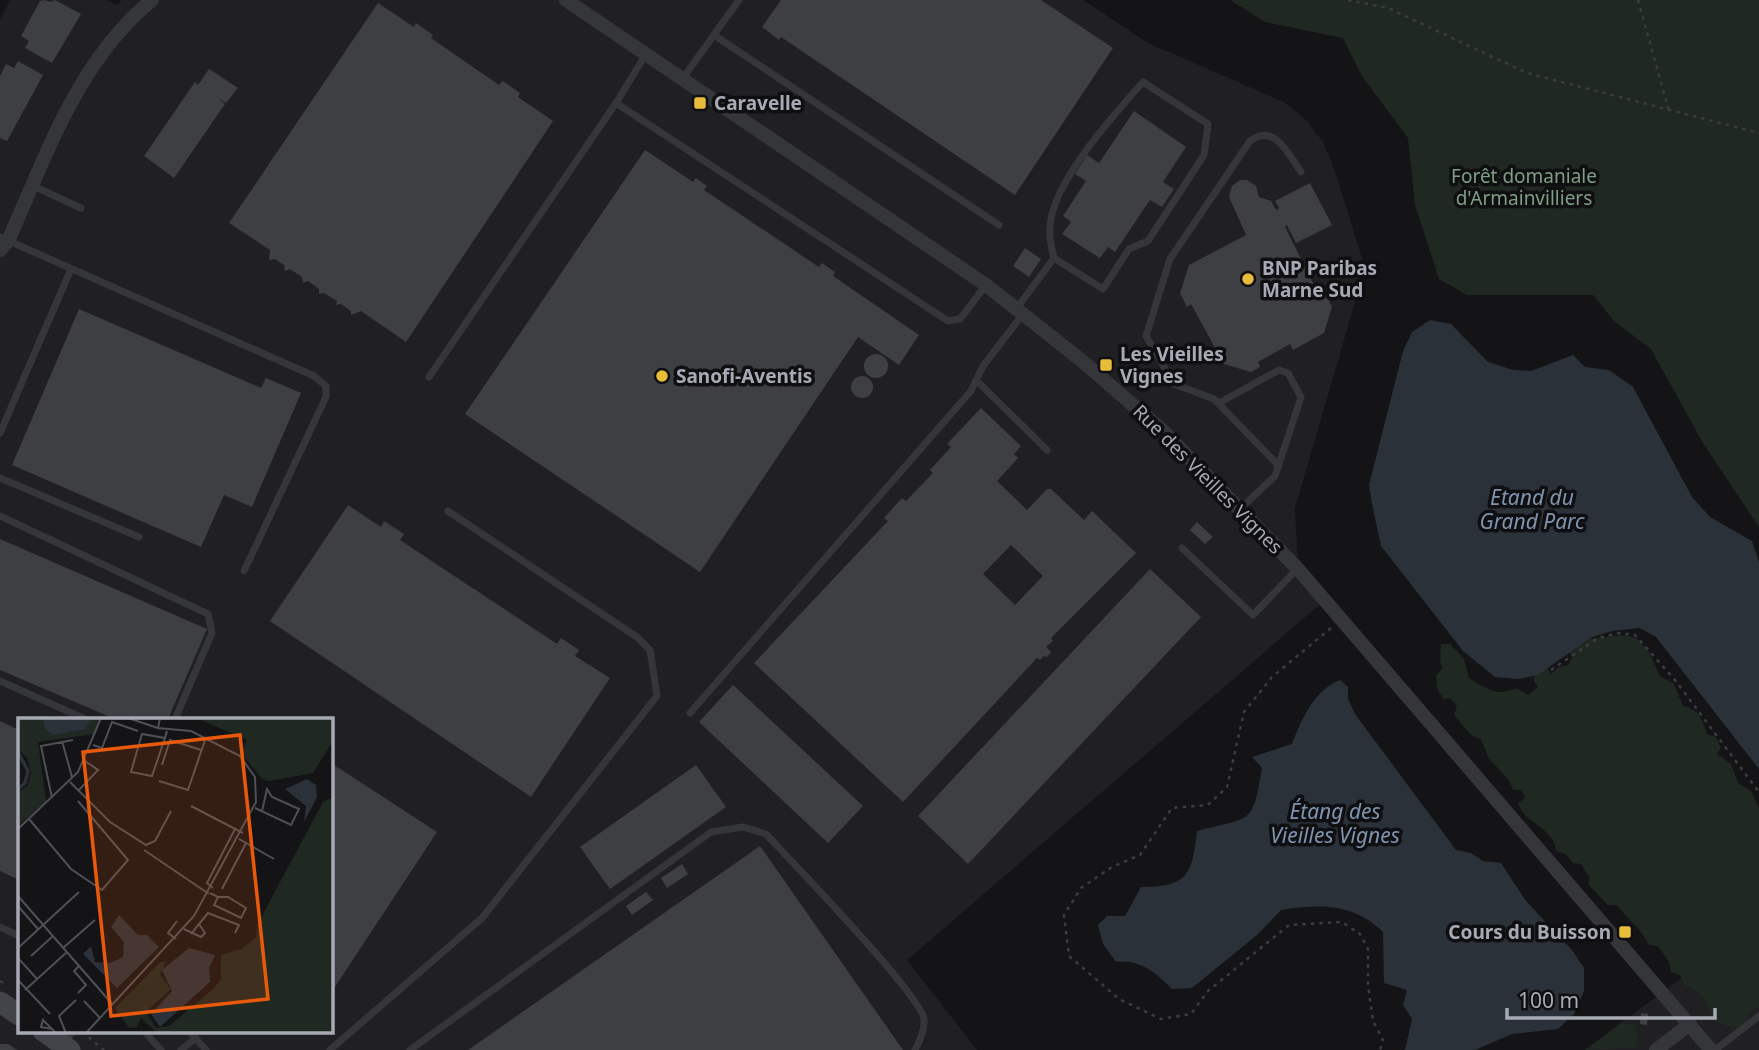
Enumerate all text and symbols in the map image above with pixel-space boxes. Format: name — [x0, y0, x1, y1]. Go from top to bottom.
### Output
place label: Caravelle — [714, 90, 802, 116]
marker: Caravelle — [692, 95, 708, 111]
park label: Forêt domaniale d'Armainvilliers — [1451, 163, 1597, 211]
place label: BNP Paribas Marne Sud — [1262, 255, 1377, 303]
marker: BNP Paribas Marne Sud — [1240, 271, 1256, 287]
place label: Les Vieilles Vignes — [1120, 341, 1224, 389]
marker: Les Vieilles Vignes — [1098, 357, 1114, 373]
place label: Sanofi-Aventis — [676, 363, 812, 389]
marker: Sanofi-Aventis — [654, 368, 670, 384]
street label: Rue des Vieilles Vignes — [1128, 399, 1288, 559]
water label: Etand du Grand Parc — [1479, 483, 1585, 535]
inset map — [18, 718, 332, 1032]
water label: Étang des Vieilles Vignes — [1270, 797, 1400, 849]
place label: Cours du Buisson — [1448, 919, 1611, 945]
marker: Cours du Buisson — [1617, 924, 1633, 940]
scale bar — [1507, 976, 1715, 1020]
text: 100 m — [1518, 986, 1579, 1014]

